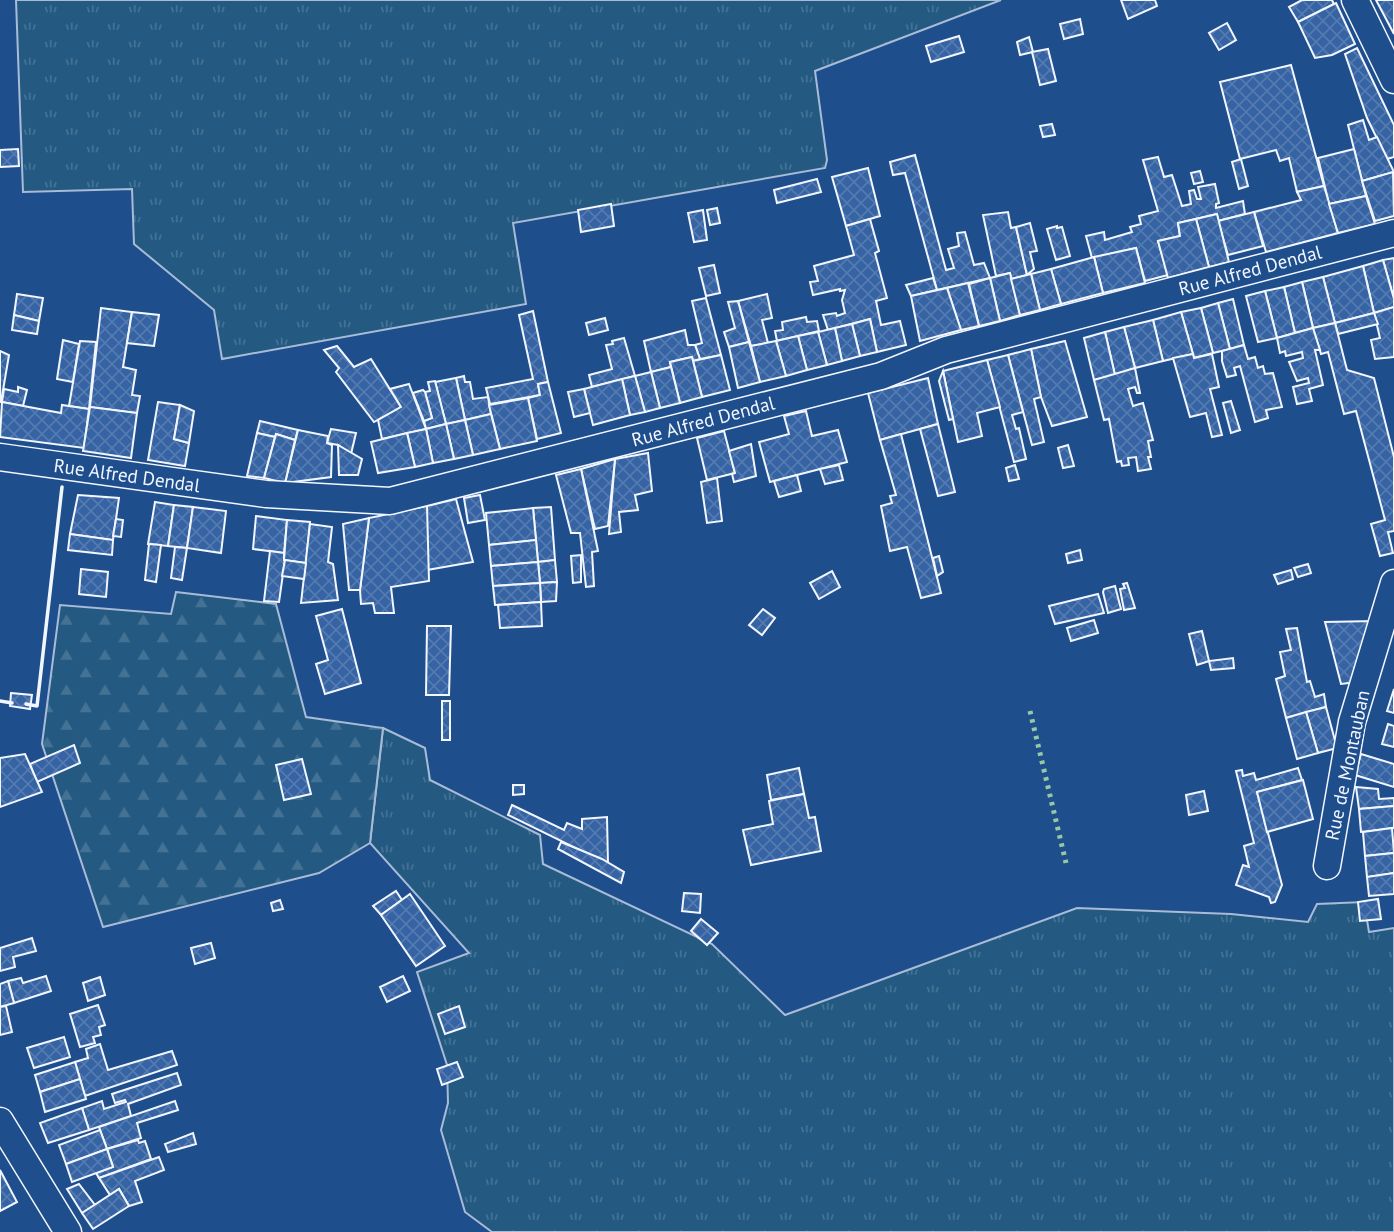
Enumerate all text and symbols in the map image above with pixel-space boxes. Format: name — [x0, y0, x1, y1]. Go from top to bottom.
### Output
street label: Rue Alfred Dendal — [1176, 239, 1325, 301]
street label: Rue Alfred Dendal — [629, 390, 778, 452]
street label: Rue Alfred Dendal — [52, 453, 202, 497]
street label: Rue de Montauban — [1319, 688, 1375, 842]

